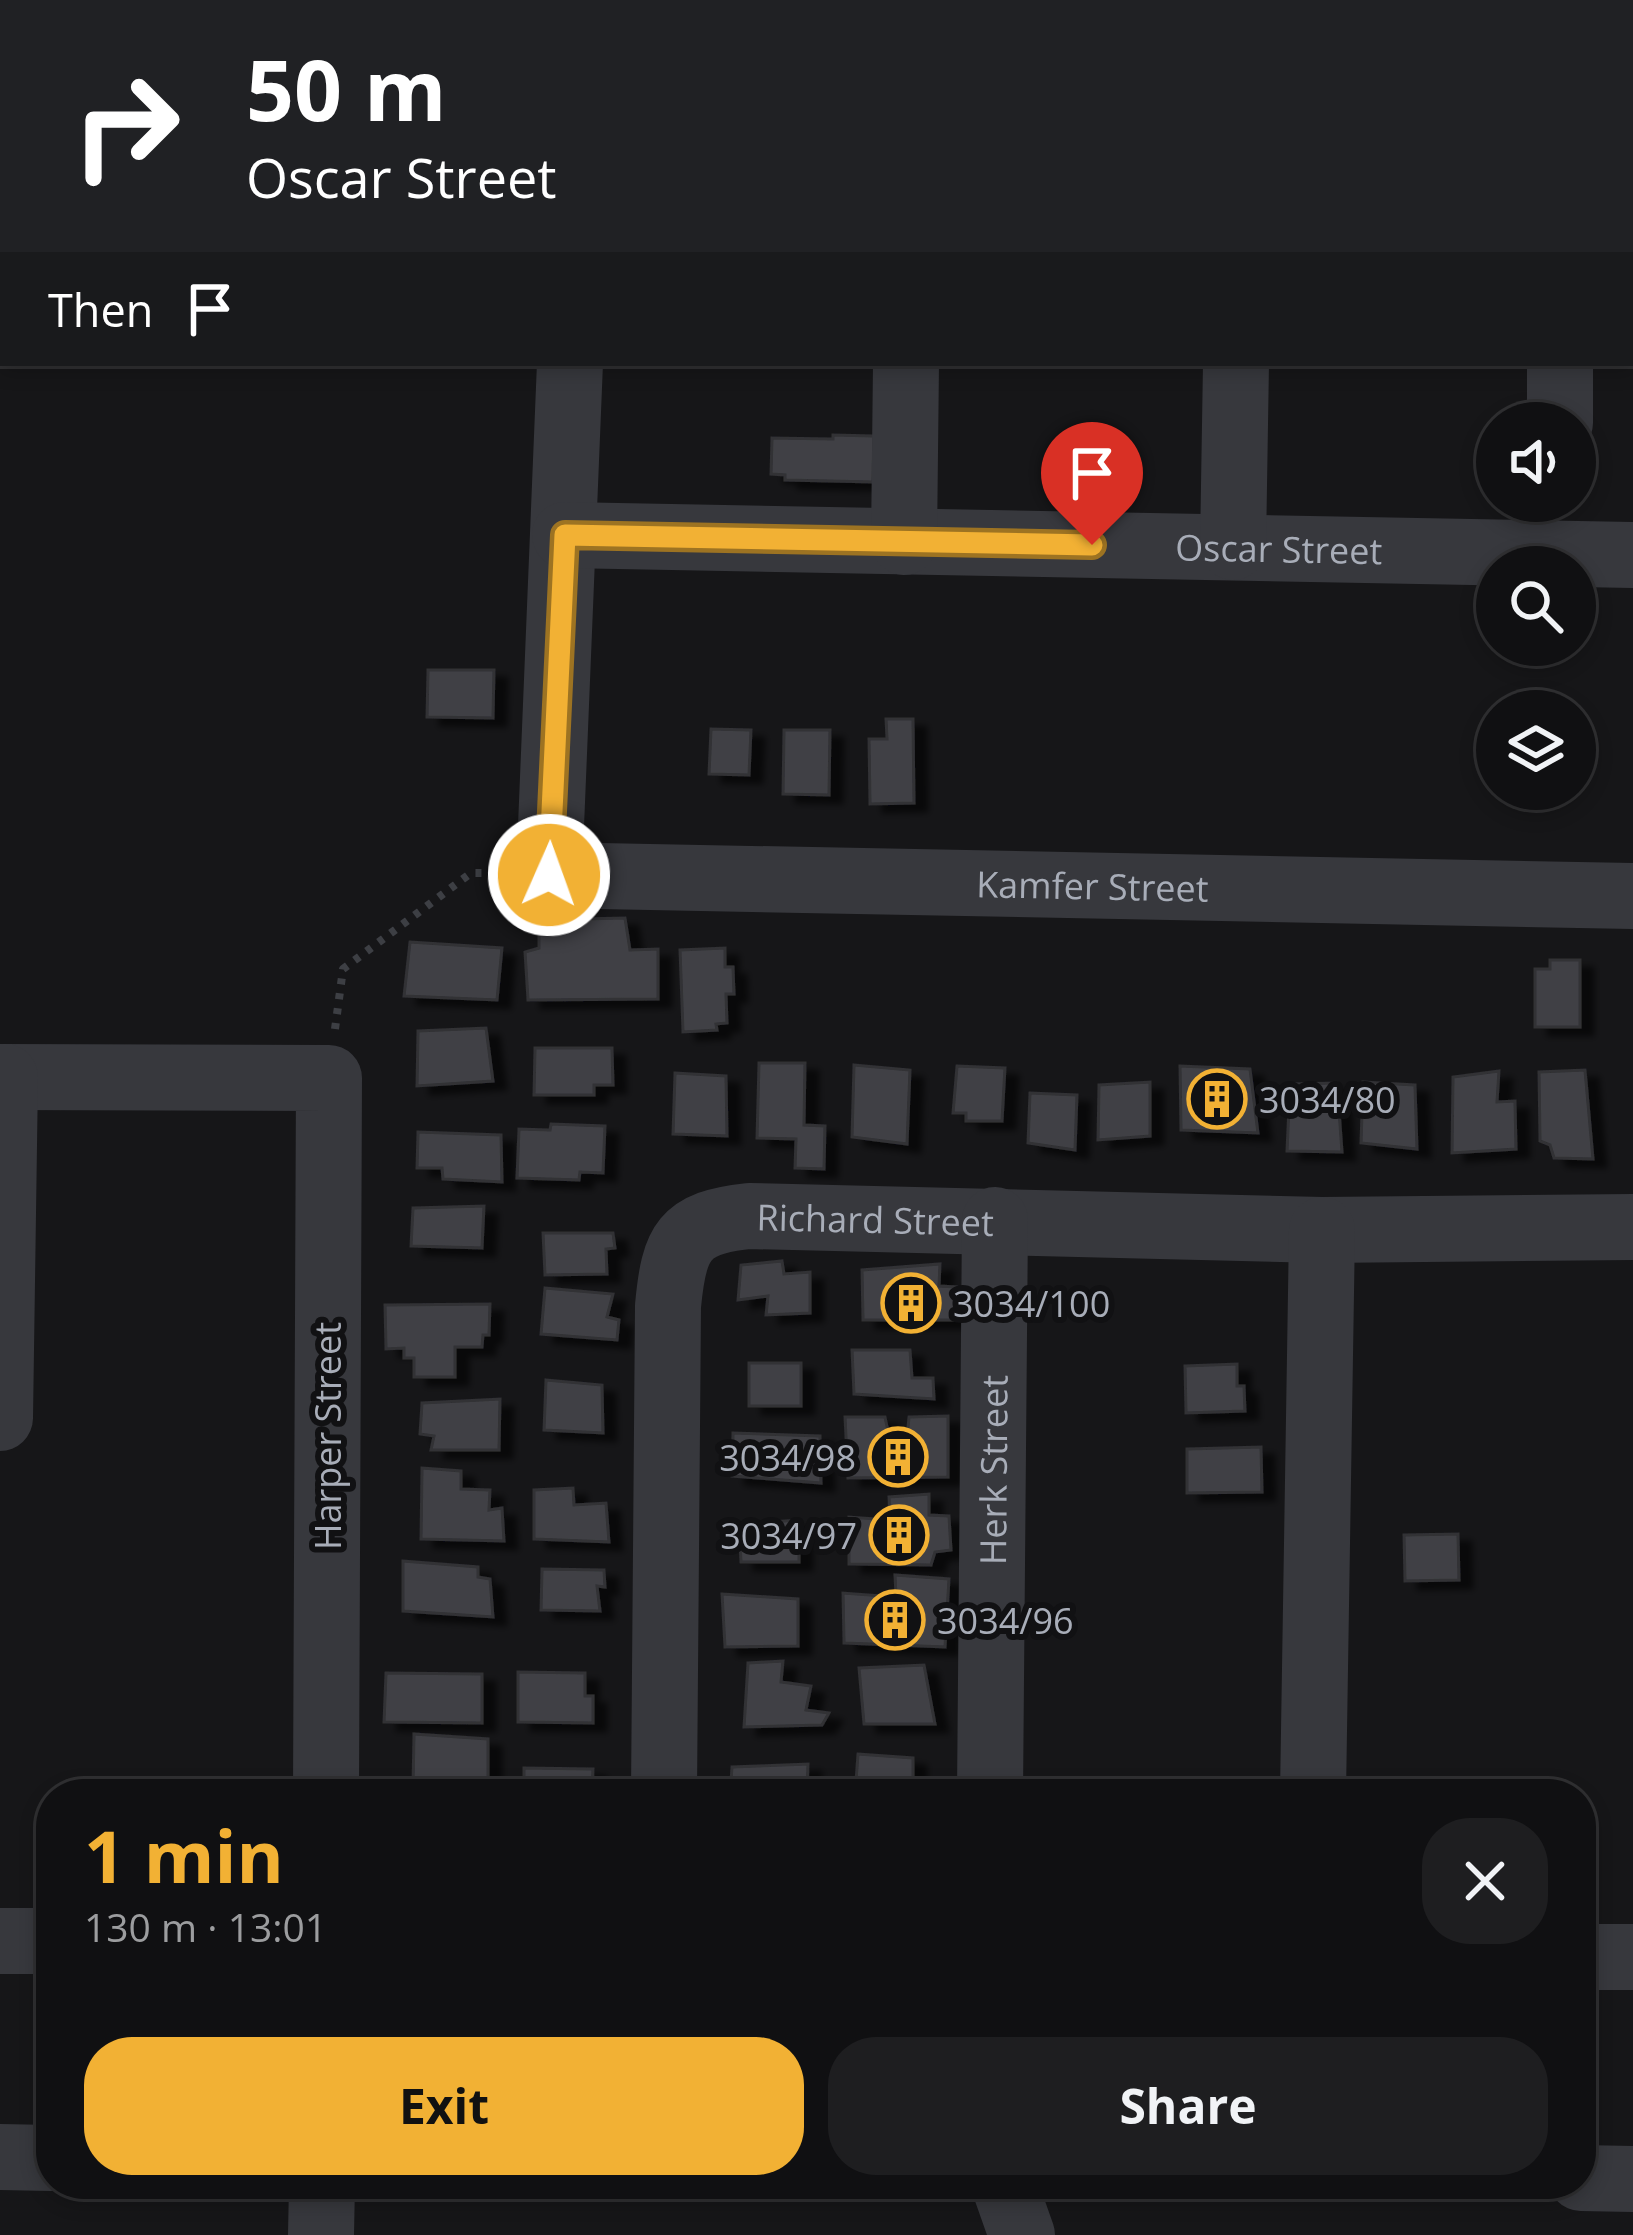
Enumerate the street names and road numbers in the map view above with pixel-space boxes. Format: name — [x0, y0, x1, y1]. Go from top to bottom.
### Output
street label: Oscar Street — [1175, 522, 1383, 575]
street label: Kamfer Street — [976, 859, 1209, 912]
street label: Richard Street — [756, 1192, 995, 1246]
street label: Harper Street — [303, 1322, 352, 1550]
street label: Herk Street — [967, 1375, 1018, 1565]

